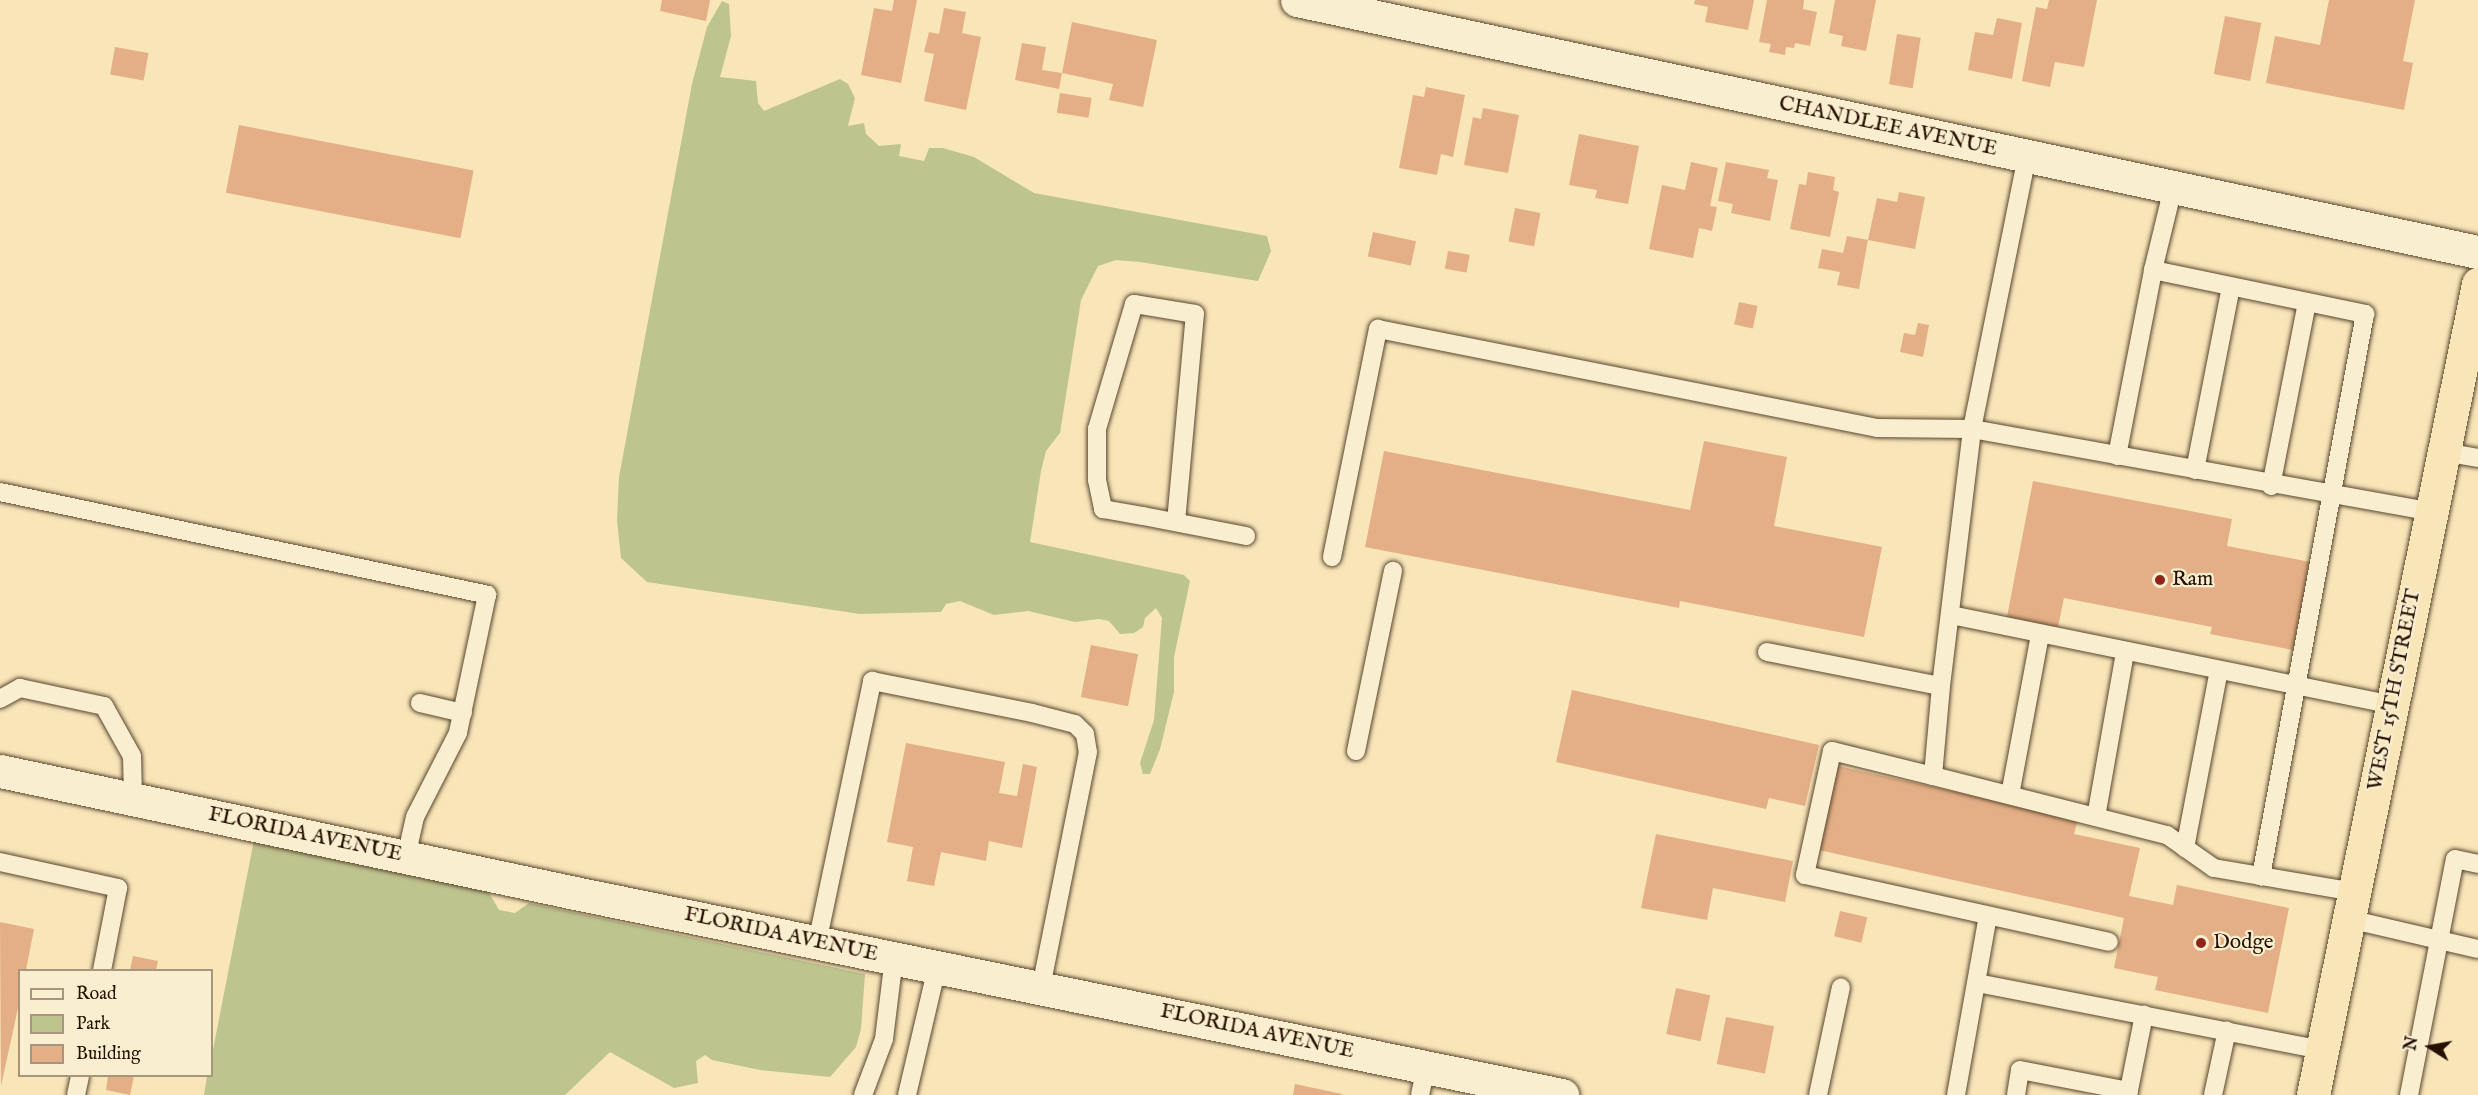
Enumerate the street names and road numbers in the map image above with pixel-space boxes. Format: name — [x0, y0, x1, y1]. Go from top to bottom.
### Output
street label: CHANDLEE AVENUE — [1776, 92, 2000, 162]
street label: WEST 15TH STREET — [2363, 587, 2427, 793]
street label: FLORIDA AVENUE — [206, 802, 404, 868]
street label: FLORIDA AVENUE — [682, 902, 880, 968]
street label: FLORIDA AVENUE — [1158, 999, 1356, 1065]

